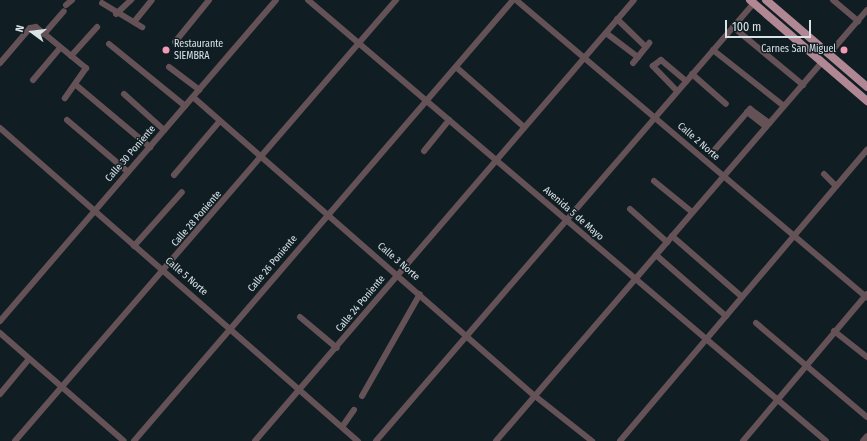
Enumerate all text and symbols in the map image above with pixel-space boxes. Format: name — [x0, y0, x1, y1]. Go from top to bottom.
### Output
north arrow — [12, 12, 52, 52]
scale bar — [727, 12, 813, 38]
text: 100 m — [732, 20, 761, 34]
text: N — [13, 24, 27, 34]
place label: Restaurante SIEMBRA — [174, 38, 223, 62]
place label: Carnes San Miguel — [761, 44, 836, 56]
marker: Restaurante SIEMBRA — [161, 45, 171, 55]
marker: Carnes San Miguel — [839, 45, 849, 55]
street label: Calle 2 Norte — [674, 120, 722, 164]
street label: Calle 30 Poniente — [103, 123, 159, 185]
street label: Avenida 5 de Mayo — [540, 184, 606, 244]
street label: Calle 28 Poniente — [169, 189, 225, 249]
street label: Calle 26 Poniente — [246, 233, 300, 295]
street label: Calle 3 Norte — [374, 240, 422, 284]
street label: Calle 5 Norte — [162, 255, 210, 299]
street label: Calle 24 Poniente — [334, 273, 388, 335]

